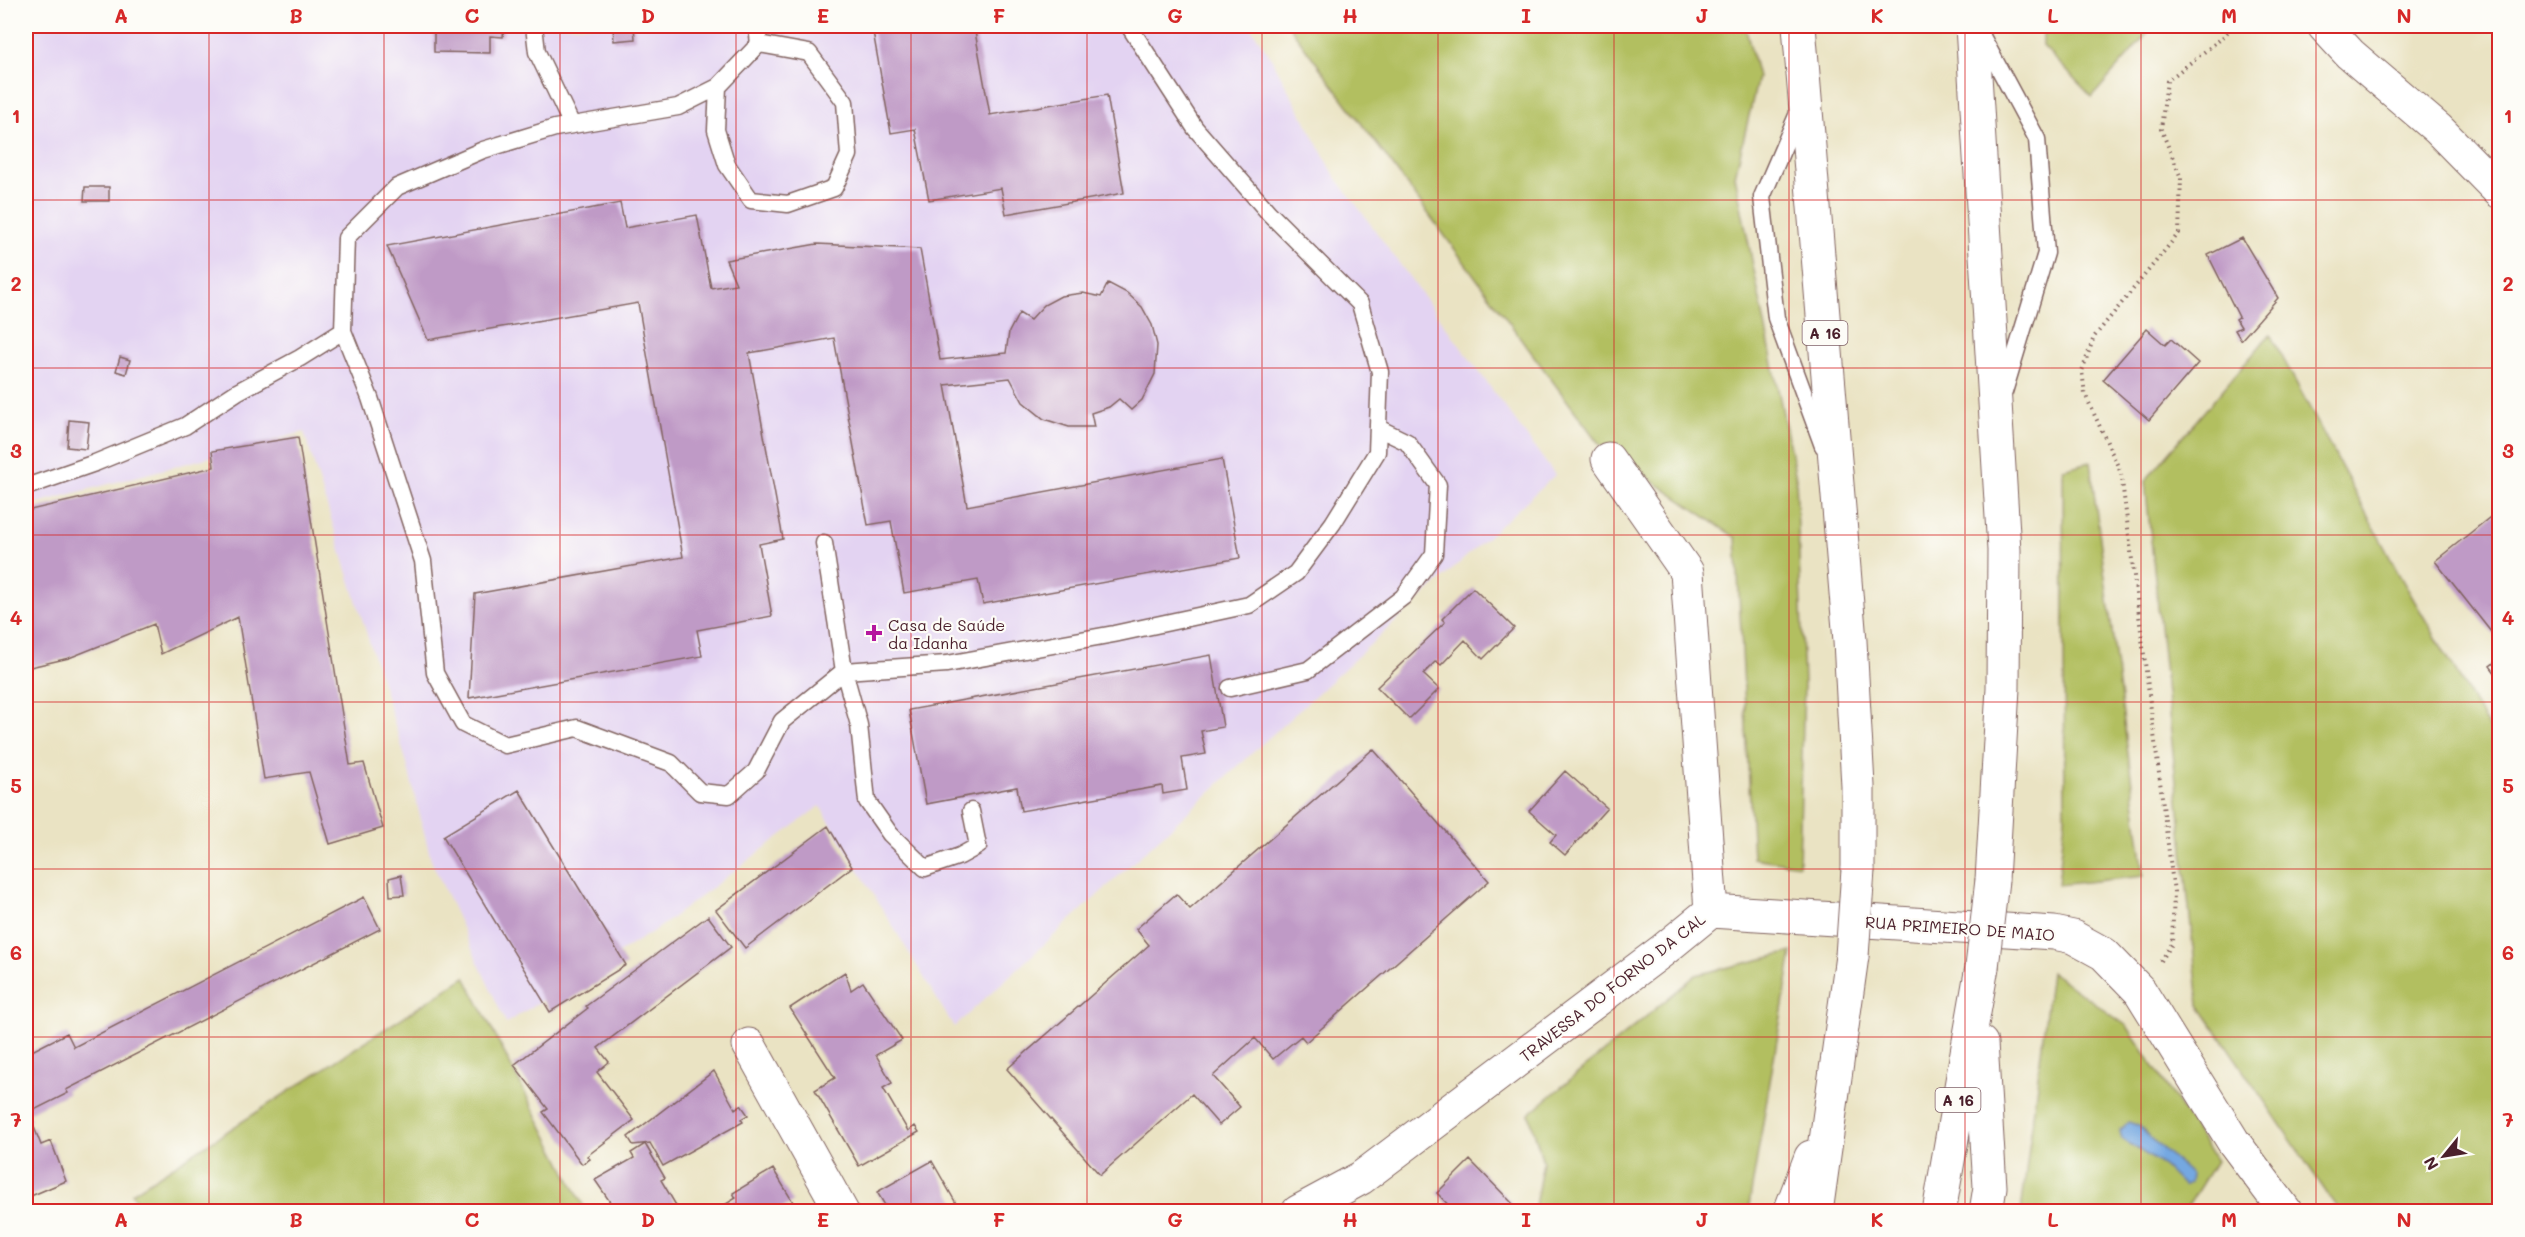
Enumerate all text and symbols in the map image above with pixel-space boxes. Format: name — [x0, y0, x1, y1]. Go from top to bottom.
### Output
text: A — [114, 2, 128, 28]
text: B — [289, 2, 303, 28]
text: C — [465, 2, 480, 28]
text: D — [641, 2, 655, 28]
text: E — [817, 2, 829, 28]
text: F — [993, 2, 1006, 28]
text: G — [1167, 2, 1183, 28]
text: H — [1342, 2, 1358, 28]
text: I — [1521, 2, 1531, 28]
text: J — [1695, 2, 1709, 28]
text: K — [1870, 2, 1884, 28]
text: L — [2047, 2, 2059, 28]
text: M — [2221, 2, 2237, 28]
text: N — [2396, 2, 2412, 28]
text: 1 — [12, 102, 20, 128]
text: 1 — [2504, 102, 2512, 128]
text: 2 — [10, 270, 22, 296]
text: 2 — [2502, 270, 2514, 296]
road number: A 16 — [1802, 321, 1848, 345]
text: 3 — [10, 437, 22, 463]
text: 3 — [2502, 437, 2514, 463]
text: 4 — [10, 604, 23, 630]
text: 4 — [2502, 604, 2515, 630]
place label: Casa de Saúde da Idanha — [888, 614, 1005, 653]
marker: Casa de Saúde da Idanha — [865, 624, 883, 642]
text: 5 — [10, 772, 22, 798]
text: 5 — [2502, 772, 2514, 798]
street label: TRAVESSA DO FORNO DA CAL — [1515, 908, 1709, 1066]
street label: RUA PRIMEIRO DE MAIO — [1865, 911, 2055, 945]
text: 6 — [10, 939, 22, 965]
text: 6 — [2502, 939, 2514, 965]
road number: A 16 — [1936, 1088, 1980, 1112]
text: 7 — [10, 1106, 22, 1132]
text: 7 — [2502, 1106, 2514, 1132]
north arrow — [2414, 1126, 2474, 1186]
text: N — [2418, 1153, 2443, 1174]
text: A — [114, 1206, 128, 1232]
text: B — [289, 1206, 303, 1232]
text: C — [465, 1206, 480, 1232]
text: D — [641, 1206, 655, 1232]
text: E — [817, 1206, 829, 1232]
text: F — [993, 1206, 1006, 1232]
text: G — [1167, 1206, 1183, 1232]
text: H — [1342, 1206, 1358, 1232]
text: I — [1521, 1206, 1531, 1232]
text: J — [1695, 1206, 1709, 1232]
text: K — [1870, 1206, 1884, 1232]
text: L — [2047, 1206, 2059, 1232]
text: M — [2221, 1206, 2237, 1232]
text: N — [2396, 1206, 2412, 1232]

